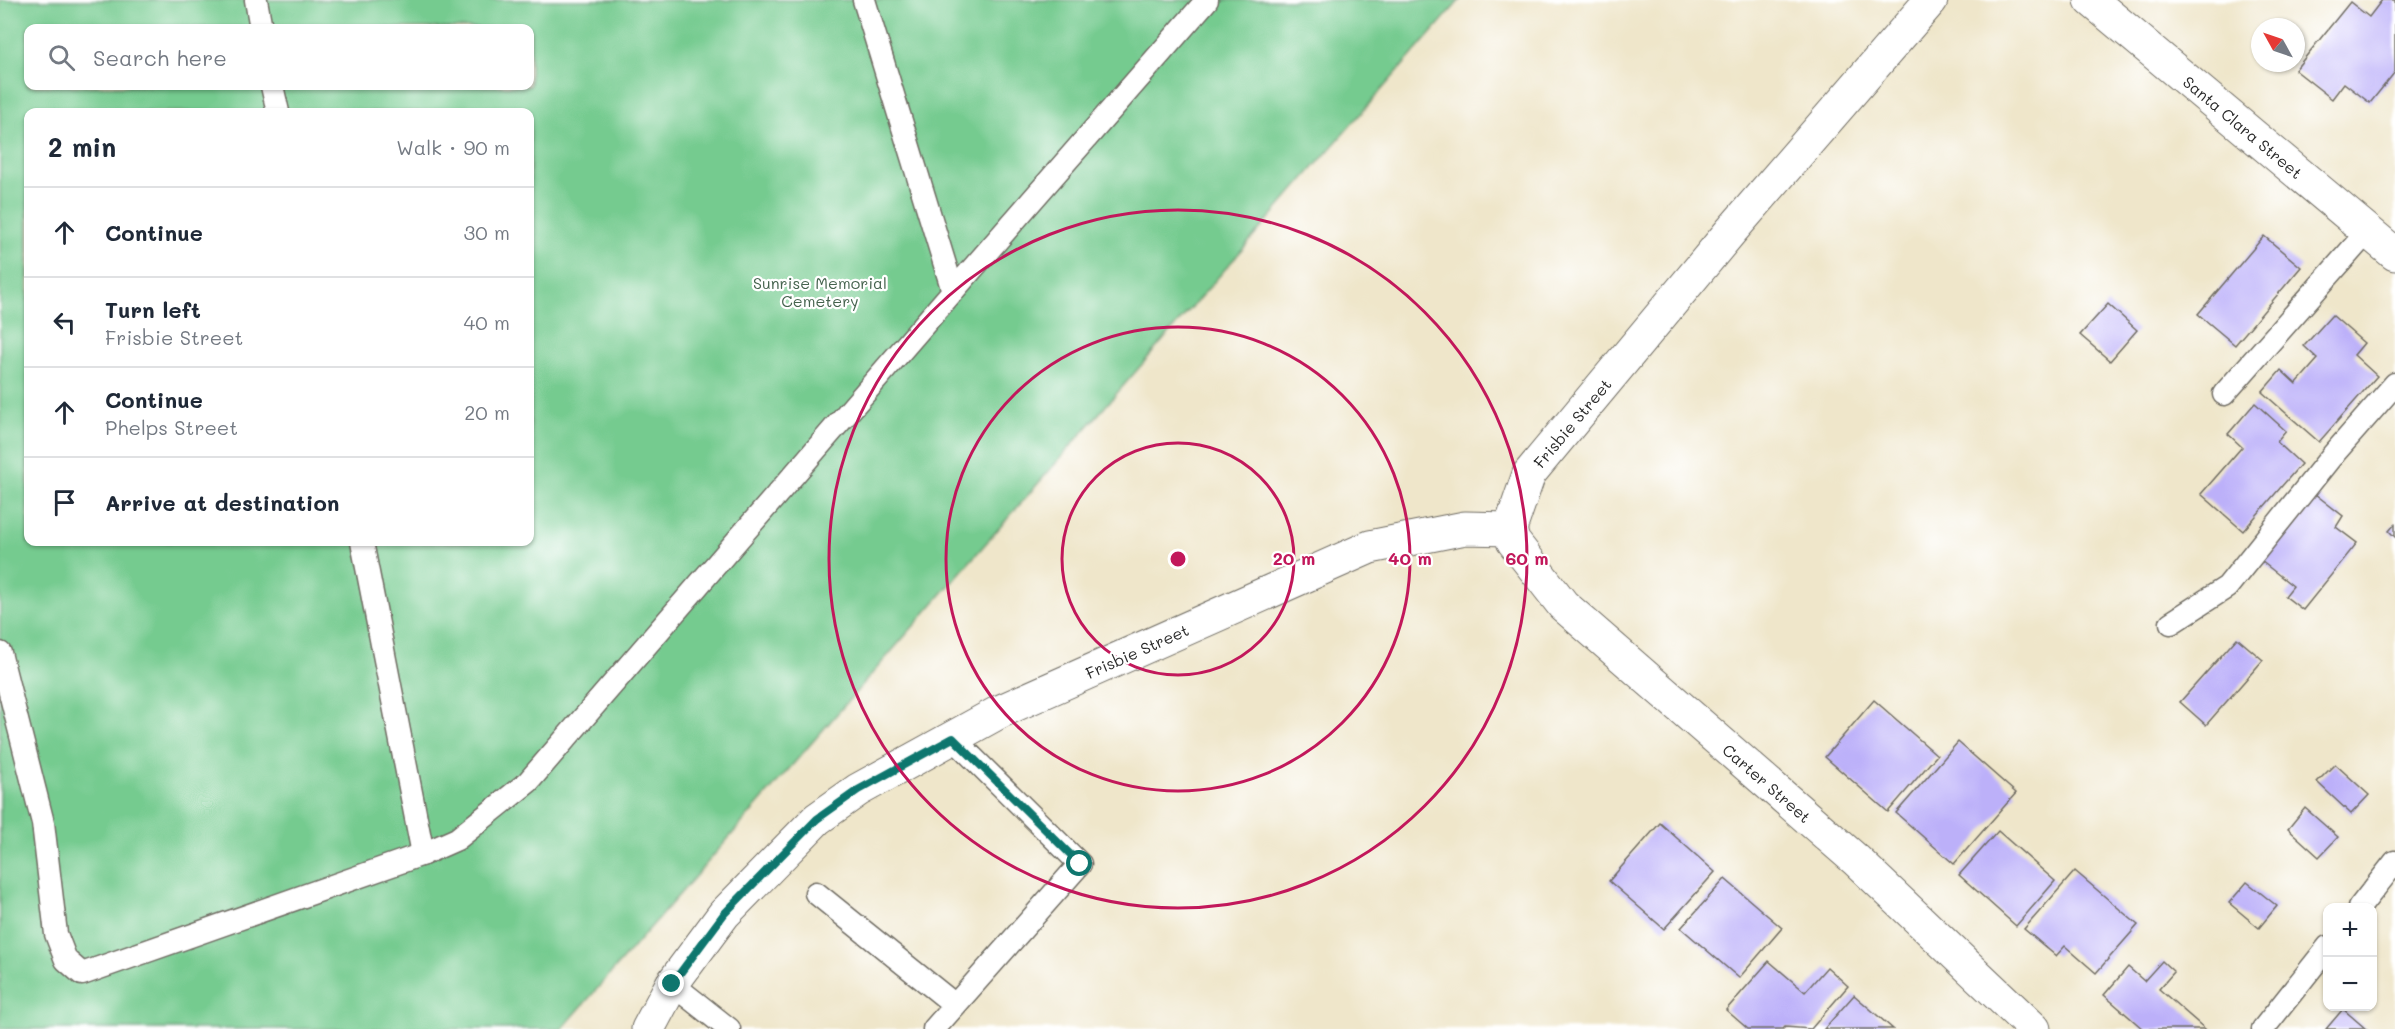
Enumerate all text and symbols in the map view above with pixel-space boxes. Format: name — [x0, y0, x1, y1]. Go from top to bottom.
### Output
north arrow — [2251, 18, 2305, 72]
search box — [24, 24, 534, 90]
icon: search — [45, 41, 78, 74]
text: Search here — [93, 43, 227, 72]
street label: Santa Clara Street — [2179, 71, 2307, 183]
text: 2 min — [48, 130, 116, 164]
text: Walk · 90 m — [396, 134, 510, 160]
icon: ahead — [48, 216, 81, 249]
text: Continue — [105, 218, 203, 247]
text: 30 m — [464, 219, 510, 245]
park label: Sunrise Memorial Cemetery — [753, 272, 887, 311]
text: Turn left — [105, 295, 201, 324]
icon: left — [48, 306, 81, 339]
text: 40 m — [464, 309, 510, 335]
text: Frisbie Street — [105, 324, 243, 350]
street label: Frisbie Street — [1528, 374, 1616, 472]
text: Continue — [105, 385, 203, 414]
icon: ahead — [48, 396, 81, 429]
text: 20 m — [464, 399, 510, 425]
text: Phelps Street — [105, 414, 238, 440]
icon: arrive — [48, 486, 81, 519]
text: Arrive at destination — [105, 488, 340, 517]
text: 20 m — [1273, 546, 1315, 570]
text: 40 m — [1388, 546, 1432, 570]
text: 60 m — [1505, 546, 1549, 570]
centre of rings — [1168, 549, 1188, 569]
street label: Frisbie Street — [1082, 619, 1192, 683]
street label: Carter Street — [1718, 739, 1816, 827]
route start — [1066, 850, 1092, 876]
map controls — [2323, 903, 2377, 1011]
button: + — [2323, 903, 2377, 957]
button: − — [2323, 957, 2377, 1011]
route end — [658, 970, 684, 996]

